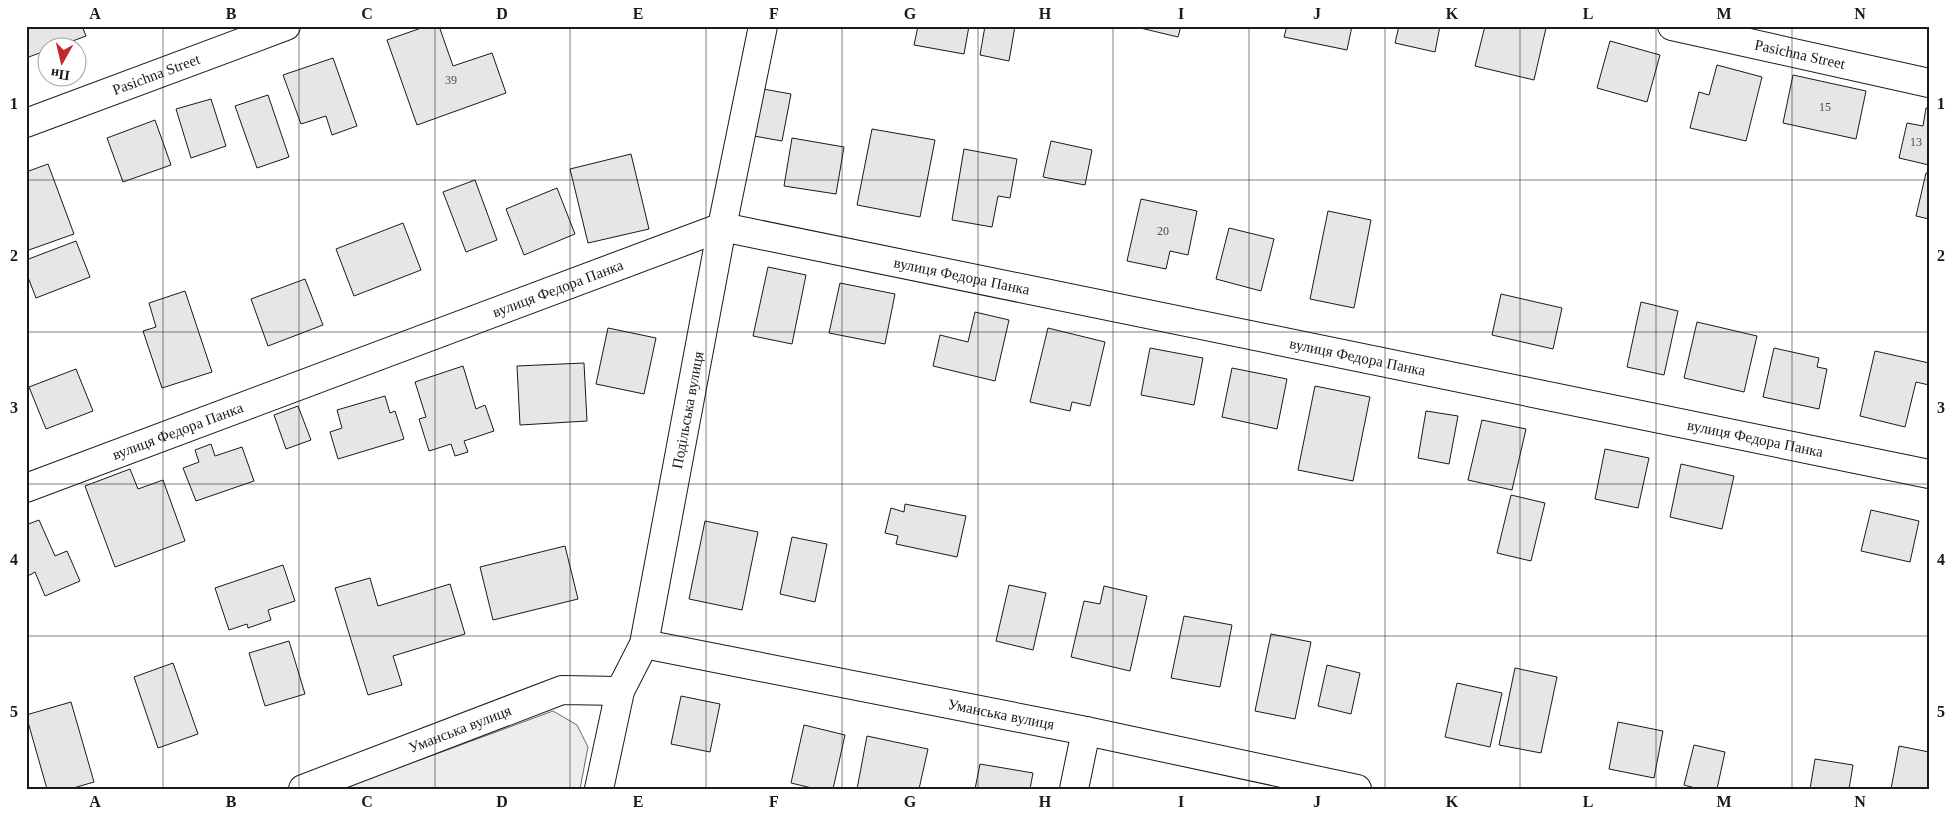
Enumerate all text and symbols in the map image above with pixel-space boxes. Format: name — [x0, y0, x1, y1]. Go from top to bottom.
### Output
text: A — [89, 5, 101, 22]
text: B — [226, 5, 237, 22]
text: C — [361, 5, 373, 22]
text: D — [496, 5, 508, 22]
text: E — [633, 5, 643, 22]
text: F — [769, 5, 779, 22]
text: G — [904, 5, 917, 22]
text: H — [1039, 5, 1052, 22]
text: I — [1178, 5, 1184, 22]
text: J — [1313, 5, 1321, 22]
text: K — [1446, 5, 1459, 22]
text: L — [1583, 5, 1593, 22]
text: M — [1716, 5, 1732, 22]
text: N — [1854, 5, 1866, 22]
street label: Pasichna Street — [1753, 37, 1847, 72]
north arrow — [38, 38, 88, 88]
street label: Pasichna Street — [110, 51, 203, 98]
text: Пн — [50, 66, 71, 83]
house number: 39 — [445, 73, 457, 87]
text: 1 — [10, 95, 18, 112]
text: 1 — [1937, 95, 1945, 112]
house number: 15 — [1819, 100, 1831, 114]
house number: 13 — [1910, 135, 1922, 149]
house number: 20 — [1157, 224, 1169, 238]
text: 2 — [10, 247, 18, 264]
text: 2 — [1937, 247, 1945, 264]
street label: вулиця Федора Панка — [892, 254, 1031, 298]
street label: вулиця Федора Панка — [490, 257, 626, 320]
street label: вулиця Федора Панка — [1288, 335, 1427, 379]
street label: Подільська вулиця — [669, 350, 707, 470]
text: 3 — [10, 399, 18, 416]
street label: вулиця Федора Панка — [110, 399, 246, 463]
text: 3 — [1937, 399, 1945, 416]
street label: вулиця Федора Панка — [1686, 417, 1825, 460]
text: 4 — [10, 551, 18, 568]
text: 4 — [1937, 551, 1945, 568]
street label: Уманська вулиця — [946, 696, 1056, 733]
street label: Уманська вулиця — [406, 702, 513, 756]
text: 5 — [10, 703, 18, 720]
text: 5 — [1937, 703, 1945, 720]
text: A — [89, 793, 101, 810]
text: B — [226, 793, 237, 810]
text: C — [361, 793, 373, 810]
text: D — [496, 793, 508, 810]
text: E — [633, 793, 643, 810]
text: F — [769, 793, 779, 810]
text: G — [904, 793, 917, 810]
text: H — [1039, 793, 1052, 810]
text: I — [1178, 793, 1184, 810]
text: J — [1313, 793, 1321, 810]
text: K — [1446, 793, 1459, 810]
text: L — [1583, 793, 1593, 810]
text: M — [1716, 793, 1732, 810]
text: N — [1854, 793, 1866, 810]

